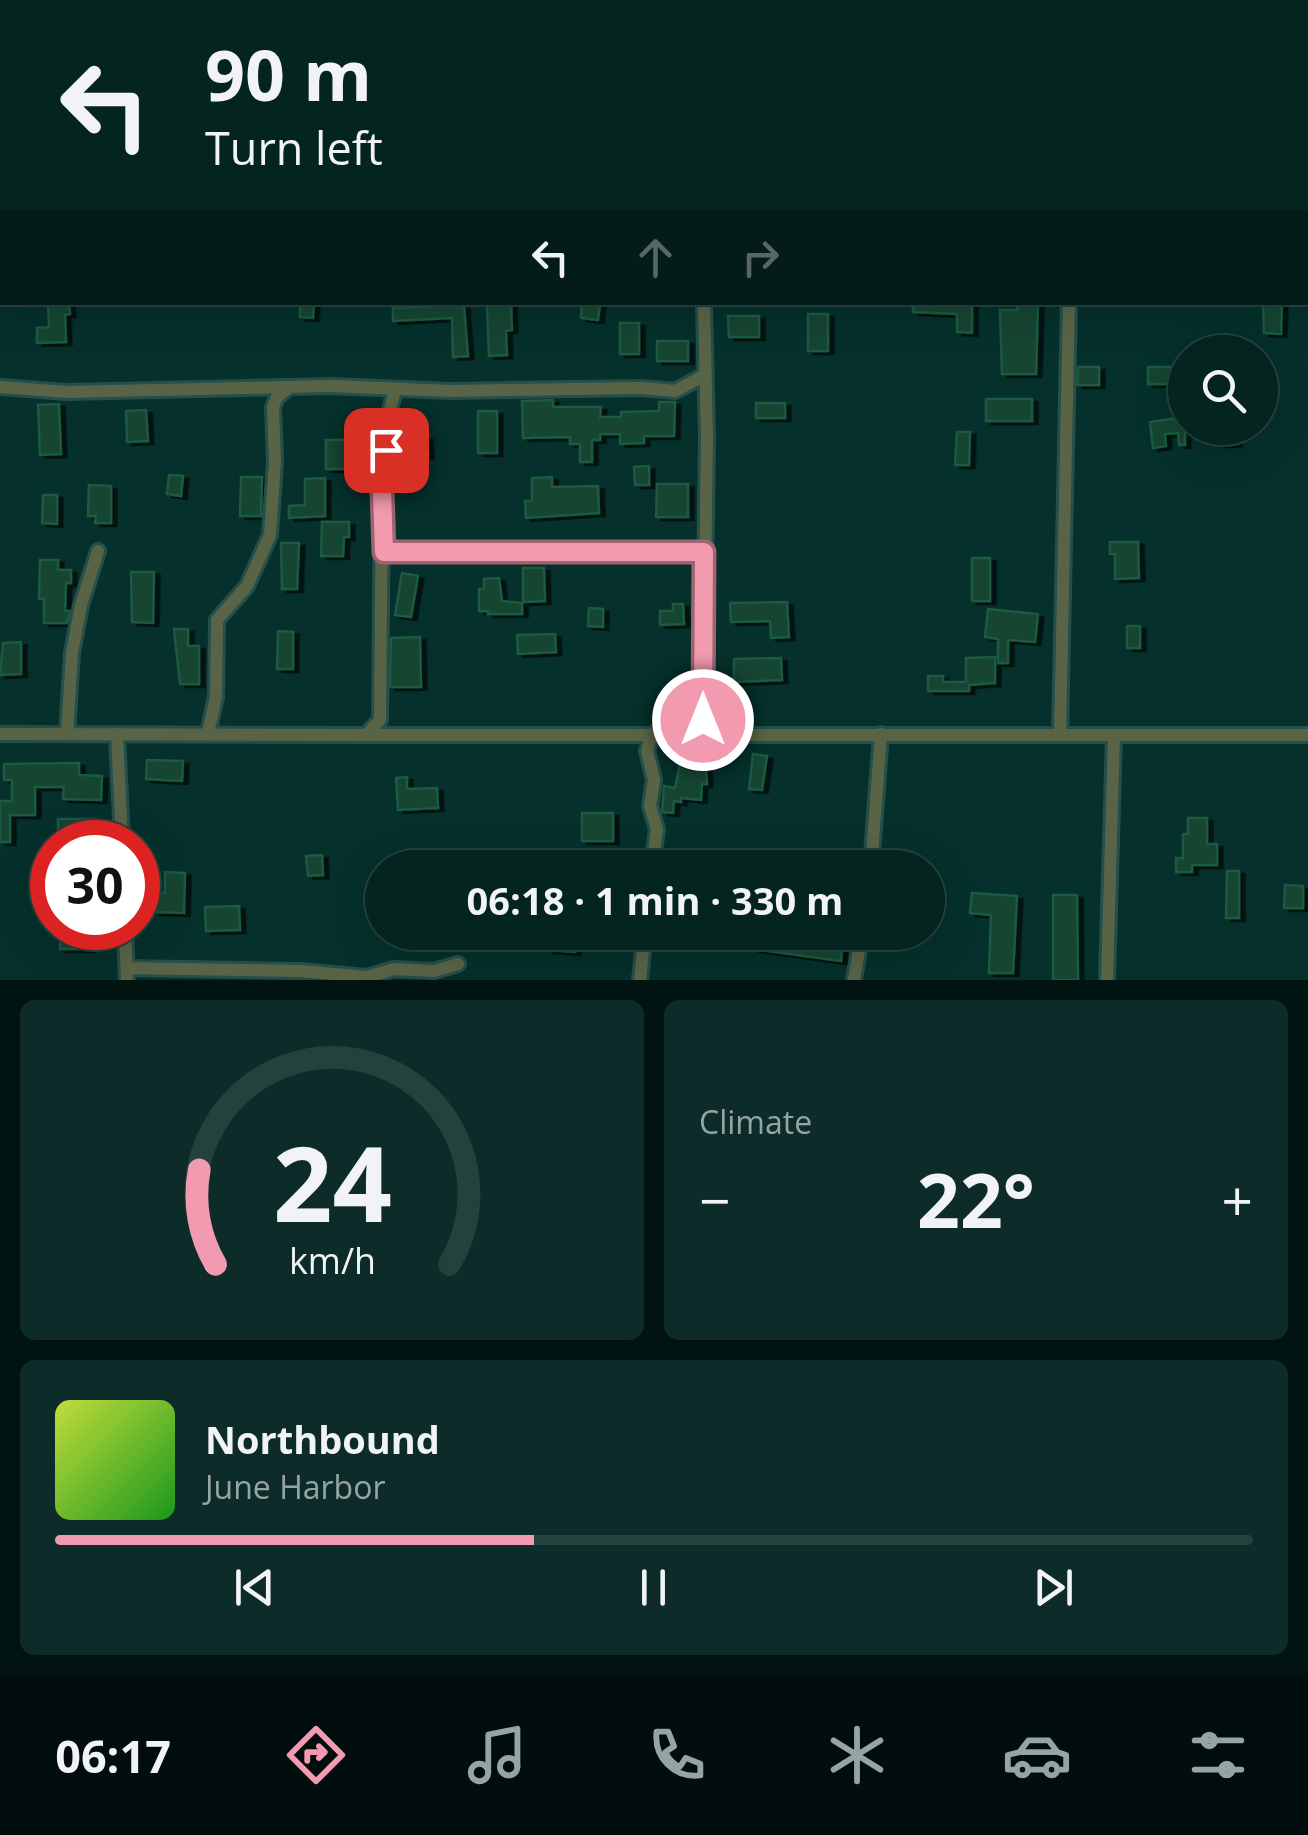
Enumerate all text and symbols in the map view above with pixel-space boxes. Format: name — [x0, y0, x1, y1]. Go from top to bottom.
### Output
text: 90 m — [205, 26, 372, 122]
icon: left — [40, 40, 170, 170]
text: Turn left — [205, 117, 383, 178]
icon: left — [523, 230, 578, 285]
icon: ahead — [628, 230, 683, 285]
icon: right — [733, 230, 788, 285]
map controls — [1168, 335, 1278, 445]
button: search — [1168, 335, 1278, 445]
pin — [344, 408, 429, 493]
icon: arrive — [359, 423, 414, 478]
position arrow — [651, 668, 755, 772]
speed limit sign: 30 — [30, 820, 160, 950]
text: 06:18 · 1 min · 330 m — [467, 874, 843, 926]
text: Climate — [699, 1100, 812, 1143]
text: 24 — [273, 1111, 391, 1252]
text: 22° — [917, 1148, 1035, 1250]
text: − — [699, 1162, 730, 1237]
text: + — [1222, 1162, 1253, 1237]
text: km/h — [289, 1236, 375, 1284]
text: Northbound — [205, 1413, 440, 1465]
text: June Harbor — [205, 1465, 385, 1508]
icon: previous — [227, 1560, 282, 1615]
icon: pause — [626, 1560, 681, 1615]
icon: next — [1026, 1560, 1081, 1615]
icon: directions — [281, 1720, 351, 1790]
icon: music — [462, 1720, 532, 1790]
icon: phone — [642, 1720, 712, 1790]
icon: climate — [822, 1720, 892, 1790]
icon: car — [1002, 1720, 1072, 1790]
icon: filters — [1183, 1720, 1253, 1790]
text: 06:17 — [55, 1725, 171, 1786]

